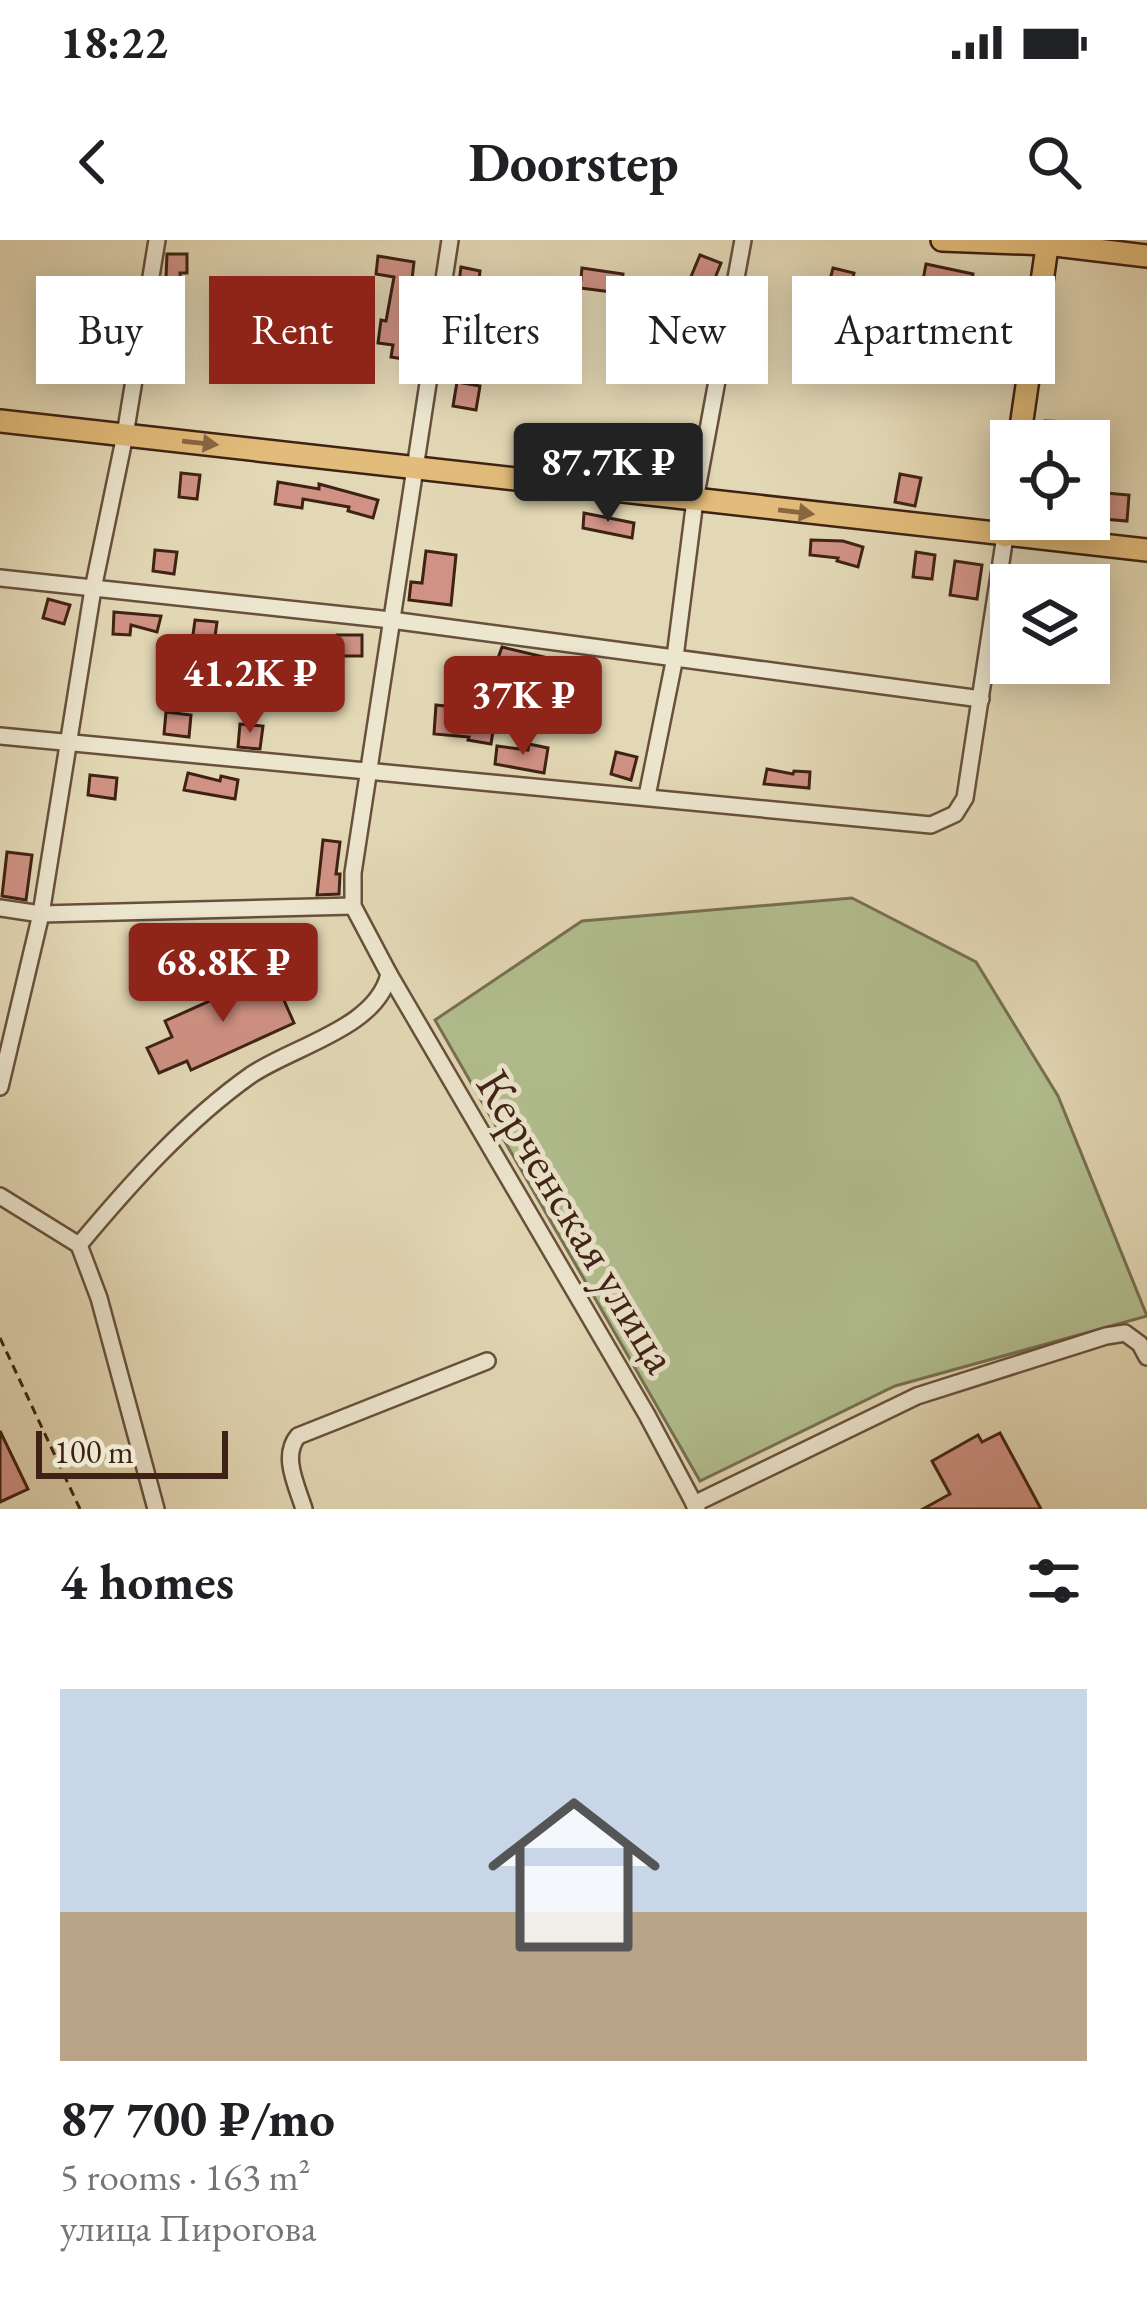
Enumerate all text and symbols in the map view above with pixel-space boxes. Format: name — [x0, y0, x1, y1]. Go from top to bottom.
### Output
text: 18:22 — [60, 13, 168, 71]
text: Doorstep — [468, 127, 679, 197]
icon: back — [60, 129, 126, 195]
icon: search — [1021, 129, 1087, 195]
chip: Buy — [36, 276, 185, 384]
chip: Rent — [209, 276, 375, 384]
chip: Filters — [399, 276, 582, 384]
chip: New — [606, 276, 768, 384]
chip: Apartment — [792, 276, 1055, 384]
map controls — [990, 420, 1110, 684]
button: locate — [990, 420, 1110, 540]
pin: 87.7K ₽ — [497, 423, 719, 525]
one-way arrow — [182, 434, 219, 453]
text: 87.7K ₽ — [541, 436, 675, 487]
one-way arrow — [778, 502, 815, 521]
button: layers — [990, 564, 1110, 684]
pin: 41.2K ₽ — [139, 634, 361, 736]
text: 41.2K ₽ — [183, 647, 317, 698]
pin: 37K ₽ — [439, 656, 607, 758]
text: 37K ₽ — [471, 669, 575, 720]
pin: 68.8K ₽ — [112, 923, 334, 1025]
text: 68.8K ₽ — [156, 936, 290, 987]
street label: Керченская улица — [463, 1058, 693, 1385]
scale bar — [36, 1425, 228, 1478]
text: 100 m — [54, 1430, 134, 1473]
text: 4 homes — [60, 1548, 234, 1614]
icon: filters — [1021, 1548, 1087, 1614]
icon: home — [466, 1767, 682, 1983]
text: 87 700 ₽/mo — [60, 2085, 335, 2151]
text: 5 rooms · 163 m² — [60, 2151, 311, 2202]
text: улица Пирогова — [60, 2202, 317, 2253]

